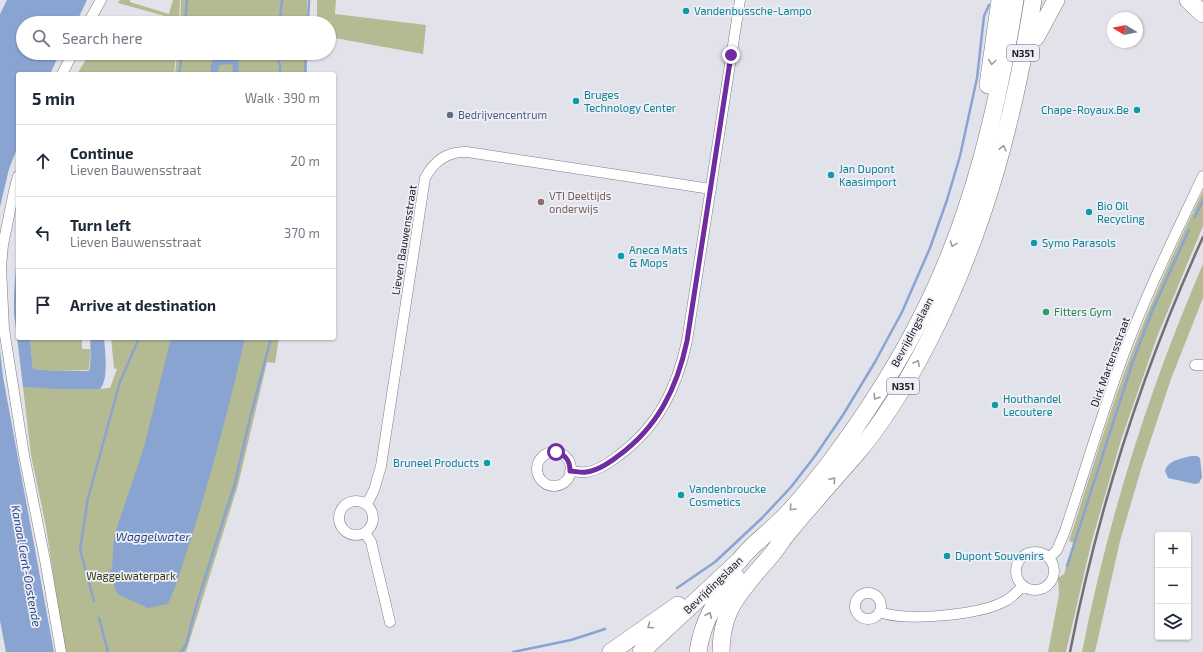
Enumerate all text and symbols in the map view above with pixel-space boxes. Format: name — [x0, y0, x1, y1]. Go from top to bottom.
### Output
place label: Vandenbussche-Lampo — [694, 4, 812, 17]
marker: Vandenbussche-Lampo — [681, 6, 691, 16]
north arrow — [1107, 12, 1143, 48]
search box — [16, 16, 336, 60]
icon: search — [30, 27, 52, 49]
text: Search here — [62, 29, 143, 47]
road number: N351 — [1007, 45, 1039, 61]
route end — [722, 46, 740, 64]
one-way arrow — [988, 59, 997, 65]
text: 5 min — [32, 88, 75, 108]
place label: Bruges Technology Center — [584, 88, 677, 114]
text: Walk · 390 m — [245, 90, 320, 106]
marker: Bruges Technology Center — [571, 96, 581, 106]
place label: Chape-Royaux.Be — [1041, 103, 1129, 116]
marker: Chape-Royaux.Be — [1132, 105, 1142, 115]
place label: Bedrijvencentrum — [458, 108, 547, 122]
marker: Bedrijvencentrum — [445, 110, 455, 120]
text: Continue — [70, 144, 133, 162]
one-way arrow — [998, 144, 1007, 151]
icon: ahead — [32, 150, 54, 172]
text: 20 m — [291, 153, 320, 169]
text: Lieven Bauwensstraat — [70, 162, 202, 178]
place label: Jan Dupont Kaasimport — [839, 162, 897, 188]
marker: Jan Dupont Kaasimport — [826, 170, 836, 180]
street label: Lieven Bauwensstraat — [388, 184, 419, 296]
place label: VTI Deeltijds onderwijs — [549, 189, 612, 216]
marker: VTI Deeltijds onderwijs — [536, 197, 546, 207]
place label: Bio Oil Recycling — [1097, 199, 1145, 225]
marker: Bio Oil Recycling — [1084, 207, 1094, 217]
text: Turn left — [70, 216, 131, 234]
icon: left — [32, 222, 54, 244]
text: 370 m — [284, 225, 320, 241]
text: Lieven Bauwensstraat — [70, 234, 202, 250]
place label: Symo Parasols — [1042, 236, 1116, 249]
marker: Symo Parasols — [1029, 238, 1039, 248]
one-way arrow — [949, 240, 958, 247]
place label: Aneca Mats & Mops — [629, 243, 688, 269]
marker: Aneca Mats & Mops — [616, 251, 626, 261]
icon: arrive — [32, 294, 54, 316]
street label: Bevrijdingslaan — [888, 295, 936, 369]
text: Arrive at destination — [70, 296, 216, 314]
place label: Fitters Gym — [1054, 305, 1112, 318]
marker: Fitters Gym — [1041, 307, 1051, 317]
street label: Dirk Martensstraat — [1087, 315, 1132, 409]
one-way arrow — [912, 360, 920, 368]
road number: N351 — [887, 378, 919, 394]
place label: Houthandel Lecoutere — [1003, 392, 1062, 418]
one-way arrow — [873, 393, 881, 400]
marker: Houthandel Lecoutere — [990, 400, 1000, 410]
route start — [547, 443, 565, 461]
place label: Bruneel Products — [393, 456, 479, 469]
marker: Bruneel Products — [482, 458, 492, 468]
one-way arrow — [829, 478, 836, 485]
place label: Vandenbroucke Cosmetics — [689, 482, 766, 508]
marker: Vandenbroucke Cosmetics — [676, 490, 686, 500]
one-way arrow — [790, 503, 797, 511]
water label: Kanaal Gent-Oostende — [9, 504, 45, 628]
water label: Waggelwater — [116, 529, 190, 543]
map controls — [1155, 532, 1191, 640]
button: + — [1155, 532, 1191, 568]
place label: Dupont Souvenirs — [955, 549, 1044, 562]
marker: Dupont Souvenirs — [942, 551, 952, 561]
street label: Bevrijdingslaan — [680, 553, 746, 617]
button: − — [1155, 568, 1191, 604]
park label: Waggelwaterpark — [86, 569, 176, 582]
button: layers — [1155, 604, 1191, 640]
one-way arrow — [704, 612, 712, 619]
one-way arrow — [647, 621, 654, 629]

